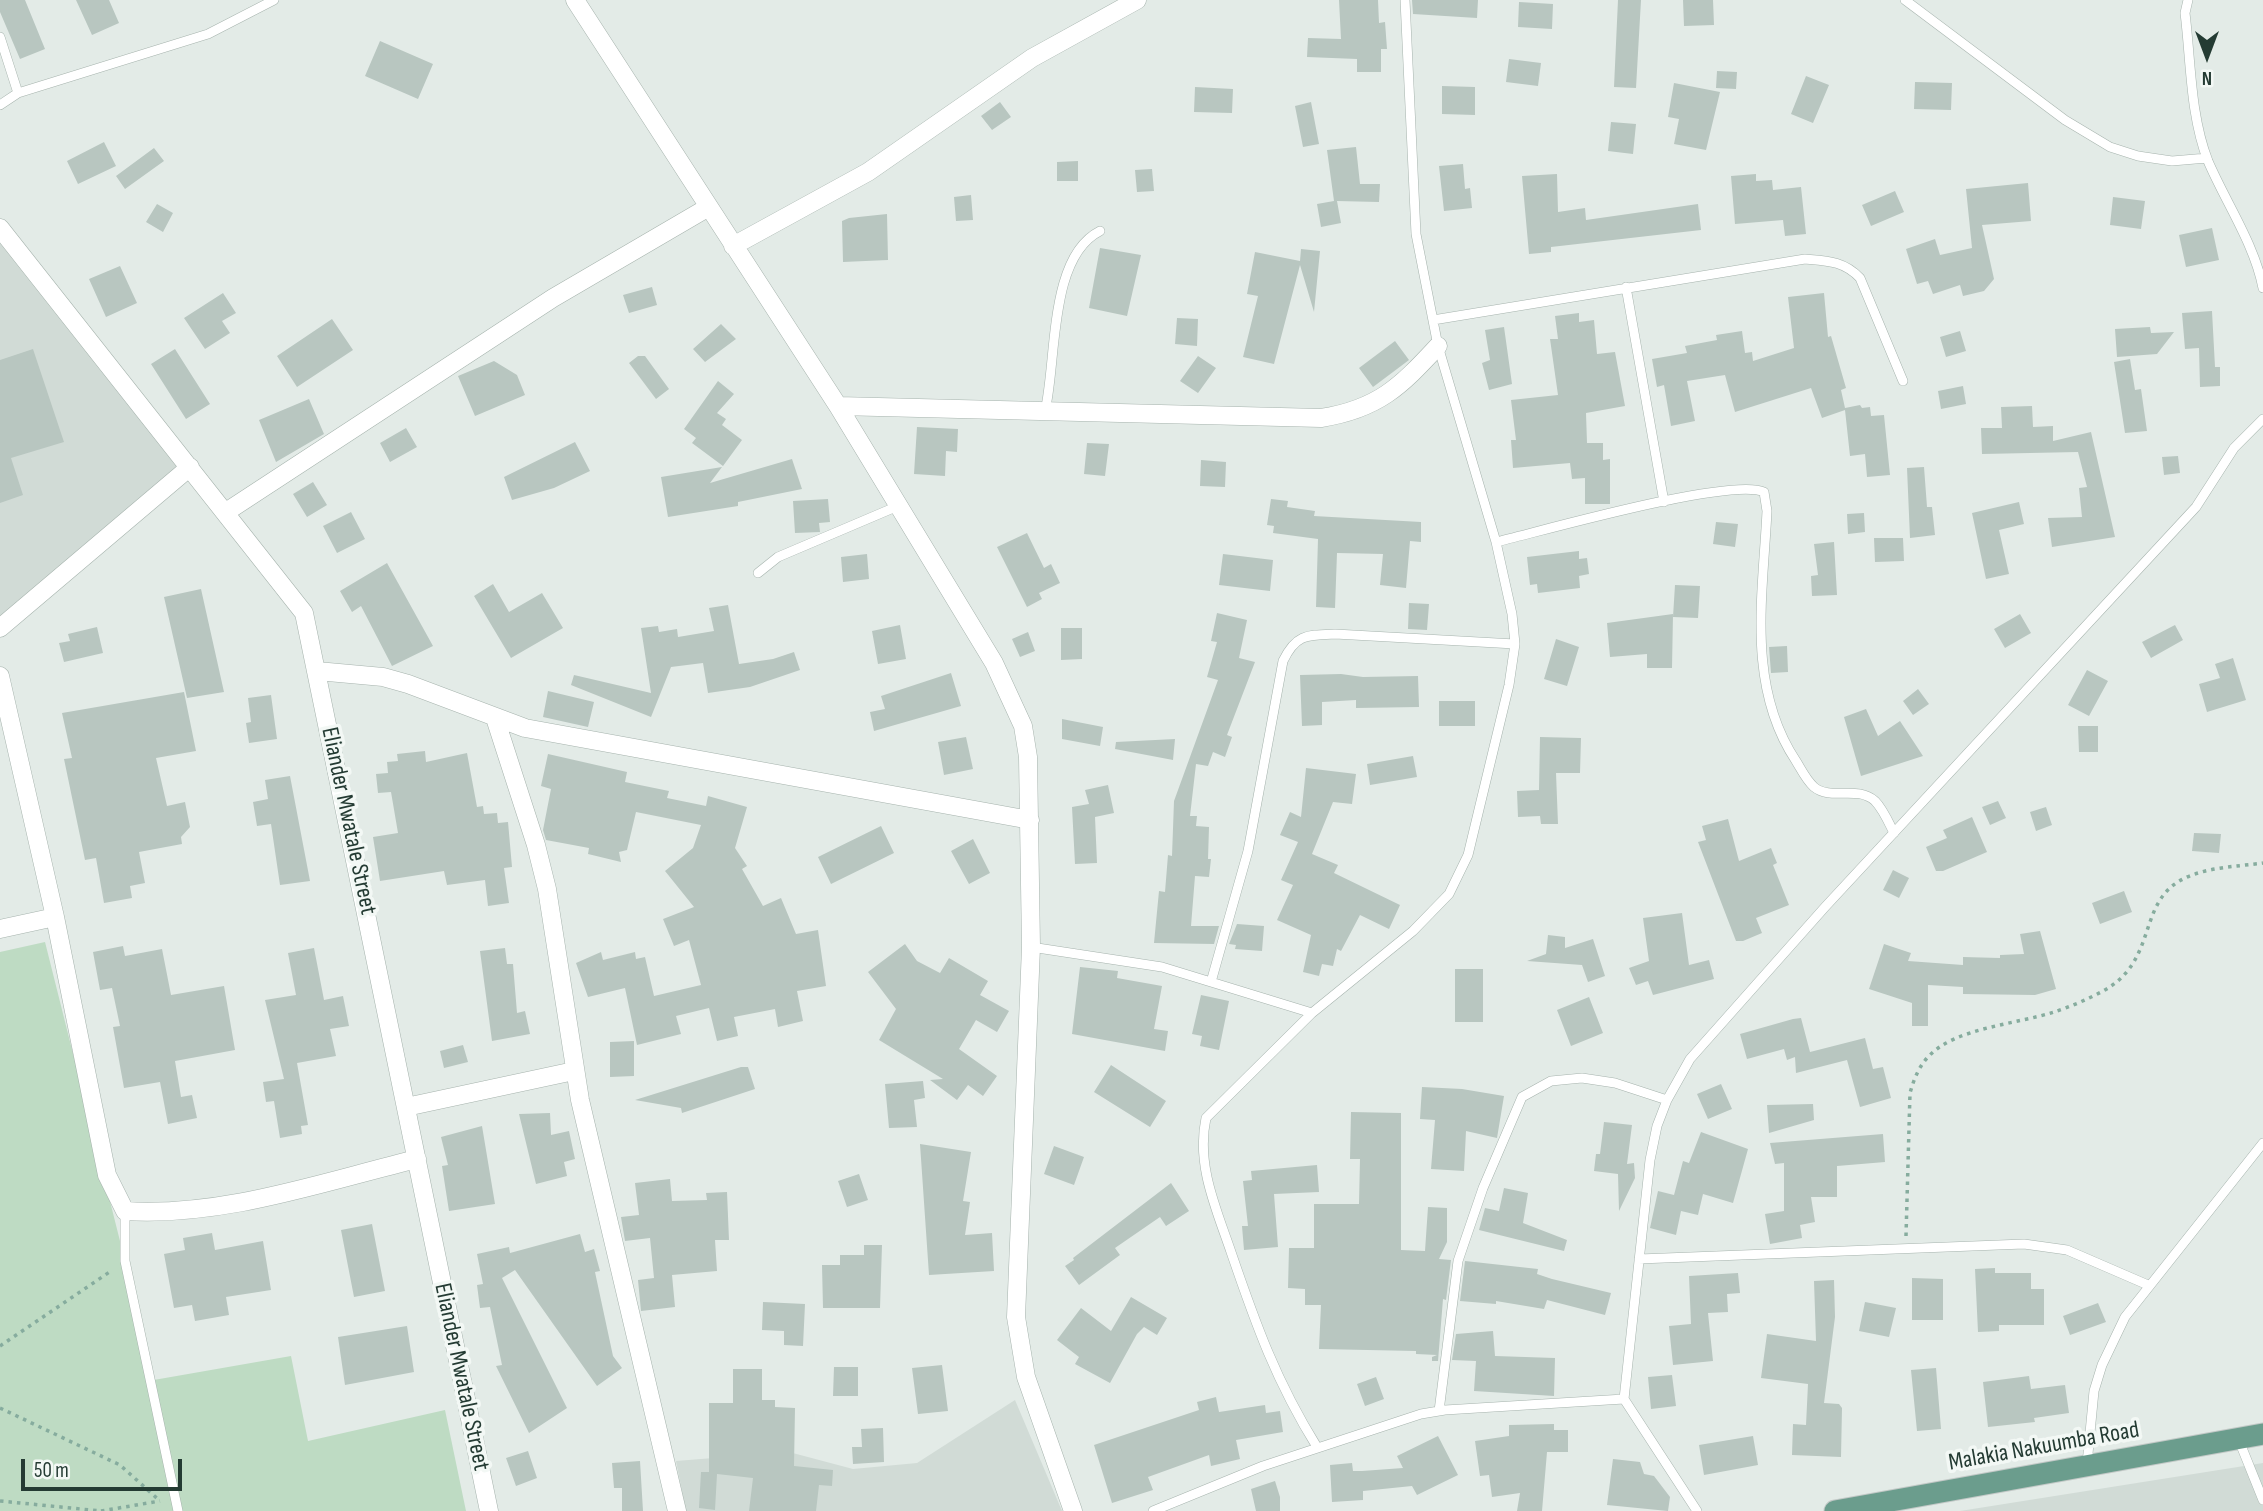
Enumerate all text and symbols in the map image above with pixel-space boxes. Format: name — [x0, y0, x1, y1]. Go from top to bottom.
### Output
north arrow — [2172, 21, 2242, 91]
text: N — [2202, 66, 2212, 89]
street label: Eliander Mwatale Street — [314, 725, 382, 917]
street label: Eliander Mwatale Street — [427, 1281, 495, 1473]
street label: Malakia Nakuumba Road — [1946, 1416, 2142, 1478]
scale bar — [24, 1444, 186, 1488]
text: 50 m — [34, 1458, 69, 1483]

